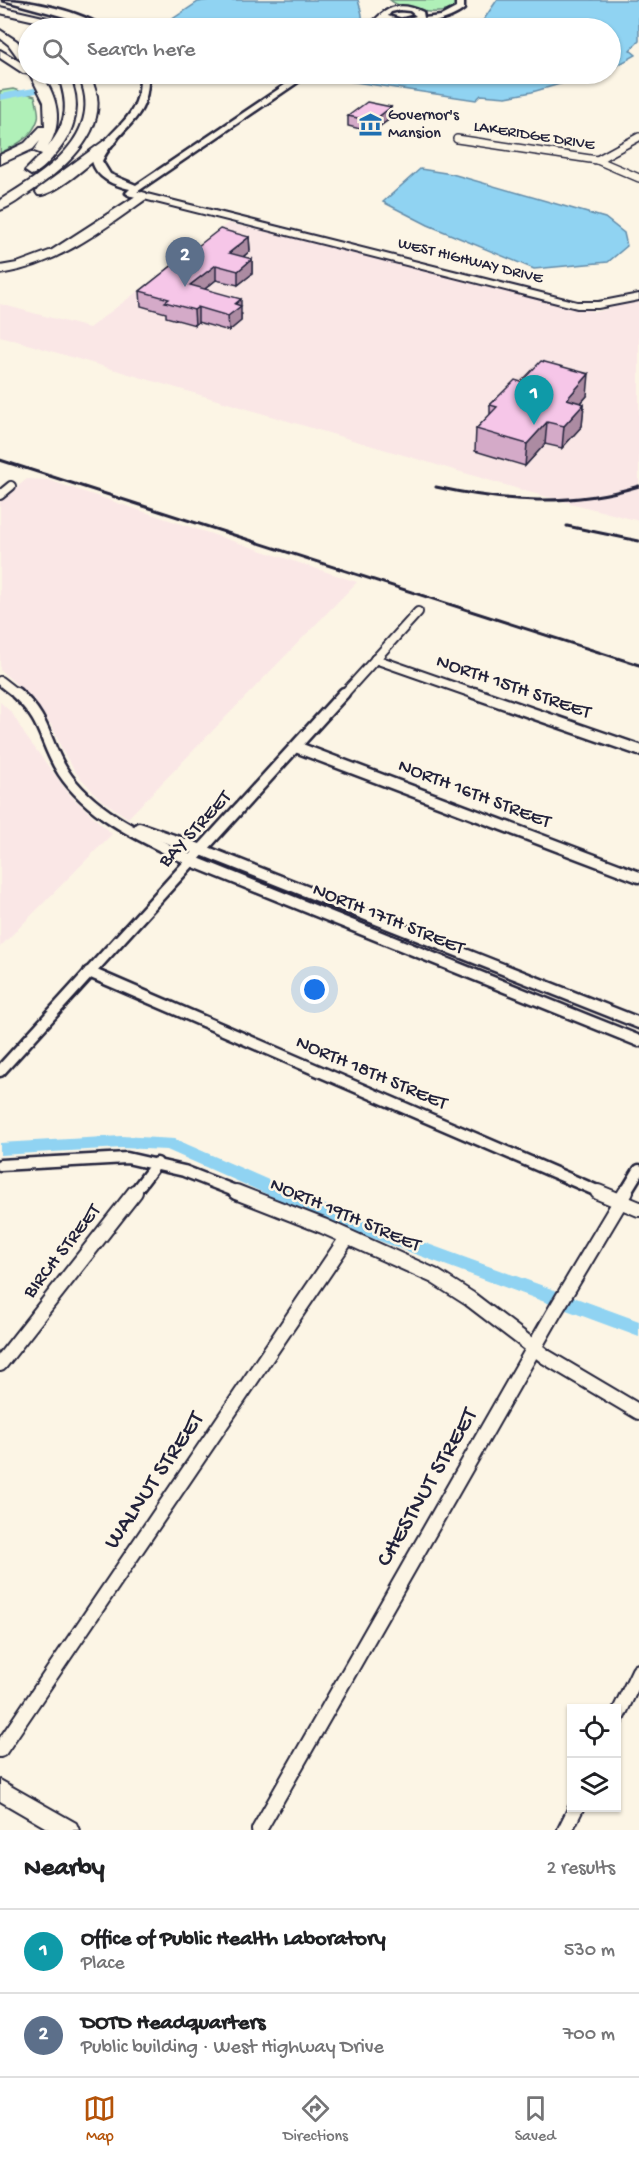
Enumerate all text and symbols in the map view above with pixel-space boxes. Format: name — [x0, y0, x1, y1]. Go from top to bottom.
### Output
search box — [18, 18, 621, 84]
icon: search — [39, 35, 72, 68]
text: Search here — [87, 38, 195, 64]
place label: Governor's Mansion — [388, 107, 460, 144]
museum icon: Governor's Mansion — [357, 112, 383, 138]
street label: LAKERIDGE DRIVE — [472, 118, 597, 156]
street label: WEST HIGHWAY DRIVE — [395, 235, 546, 289]
pin: 2 — [166, 238, 204, 287]
pin: 1 — [514, 376, 554, 425]
street label: NORTH 15TH STREET — [433, 651, 595, 726]
street label: NORTH 16TH STREET — [394, 755, 555, 835]
street label: BAY STREET — [154, 786, 238, 874]
street label: NORTH 17TH STREET — [309, 879, 469, 961]
your location — [300, 975, 329, 1004]
street label: NORTH 18TH STREET — [292, 1032, 451, 1117]
street label: NORTH 19TH STREET — [266, 1174, 425, 1259]
street label: BIRCH STREET — [19, 1200, 108, 1304]
street label: CHESTNUT STREET — [371, 1402, 486, 1573]
street label: WALNUT STREET — [98, 1405, 213, 1555]
map controls — [567, 1704, 621, 1812]
button: locate — [567, 1704, 621, 1758]
button: layers — [567, 1758, 621, 1812]
text: Nearby — [24, 1854, 105, 1885]
text: 2 results — [546, 1858, 615, 1881]
text: Office of Public Health Laboratory — [81, 1927, 386, 1953]
text: 1 — [39, 1940, 48, 1963]
text: 530 m — [564, 1940, 615, 1963]
text: Place — [81, 1953, 125, 1976]
text: DOTD Headquarters — [81, 2011, 265, 2037]
text: 2 — [39, 2024, 48, 2047]
text: 700 m — [563, 2024, 615, 2047]
text: Public building · West Highway Drive — [81, 2037, 384, 2060]
tab: Map — [83, 2092, 116, 2147]
tab: Directions — [283, 2092, 348, 2147]
tab: Saved — [515, 2092, 556, 2147]

